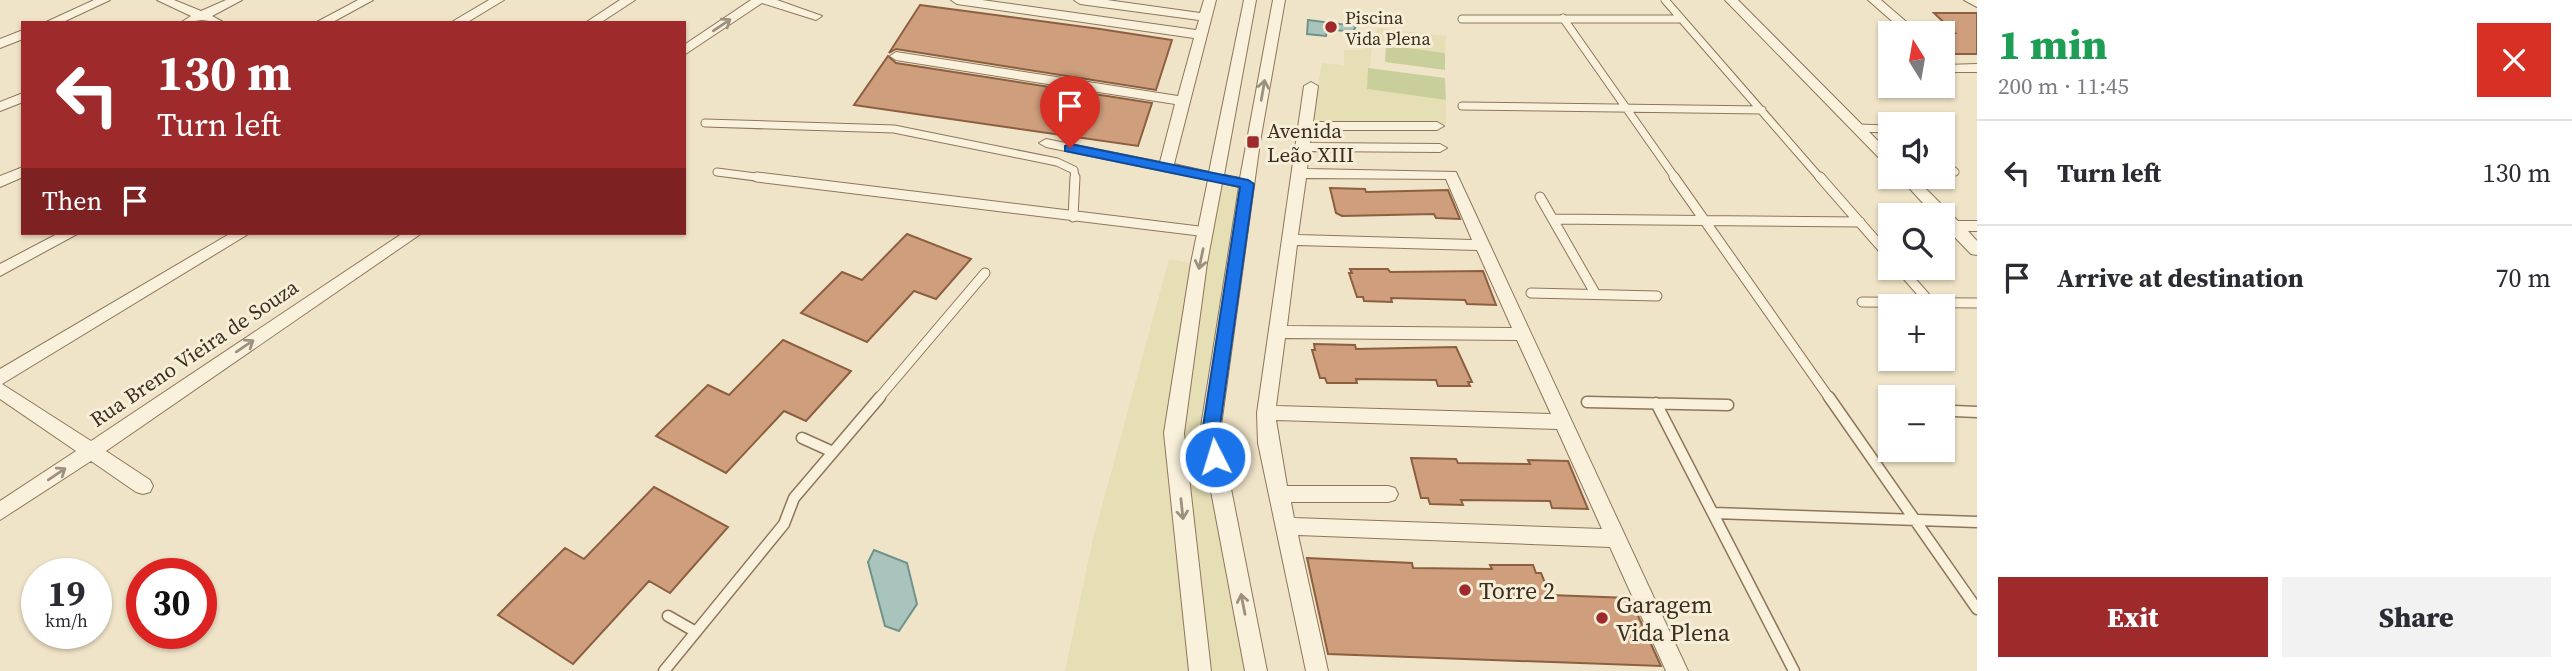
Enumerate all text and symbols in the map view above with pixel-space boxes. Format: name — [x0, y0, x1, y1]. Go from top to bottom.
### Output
place label: Piscina Vida Plena — [1345, 5, 1431, 51]
text: 1 min — [1998, 15, 2108, 73]
one-way arrow — [712, 18, 731, 32]
marker: Piscina Vida Plena — [1323, 19, 1339, 35]
north arrow — [1878, 21, 1955, 98]
map controls — [1878, 21, 1955, 462]
button: close — [2477, 23, 2551, 97]
text: 130 m — [157, 39, 292, 106]
icon: left — [42, 49, 133, 140]
text: 200 m · 11:45 — [1998, 70, 2129, 102]
pin — [1040, 76, 1100, 148]
one-way arrow — [1257, 79, 1270, 102]
icon: arrive — [1051, 87, 1089, 125]
text: Turn left — [157, 103, 281, 147]
button: sound — [1878, 112, 1955, 189]
place label: Avenida Leão XIII — [1267, 116, 1354, 169]
marker: Avenida Leão XIII — [1245, 134, 1261, 150]
icon: left — [1998, 154, 2036, 192]
text: Turn left — [2057, 155, 2161, 191]
text: 130 m — [2483, 155, 2551, 191]
icon: arrive — [116, 182, 154, 220]
text: Then — [42, 183, 102, 219]
button: search — [1878, 203, 1955, 280]
one-way arrow — [1193, 247, 1207, 270]
icon: arrive — [1998, 259, 2036, 297]
text: Arrive at destination — [2057, 260, 2304, 296]
text: 70 m — [2496, 260, 2551, 296]
street label: Rua Breno Vieira de Souza — [84, 272, 304, 434]
button: + — [1878, 294, 1955, 371]
one-way arrow — [235, 339, 254, 354]
button: − — [1878, 385, 1955, 462]
position arrow — [1178, 420, 1252, 494]
one-way arrow — [46, 466, 66, 480]
one-way arrow — [1176, 497, 1189, 520]
speed limit sign: 30 — [126, 558, 217, 649]
text: 19 — [48, 570, 85, 618]
place label: Torre 2 — [1479, 574, 1555, 607]
button: Exit — [1998, 577, 2268, 657]
button: Share — [2282, 577, 2551, 657]
marker: Torre 2 — [1457, 582, 1473, 598]
place label: Garagem Vida Plena — [1616, 588, 1731, 649]
one-way arrow — [1236, 593, 1249, 616]
text: km/h — [45, 608, 88, 633]
marker: Garagem Vida Plena — [1594, 610, 1610, 626]

